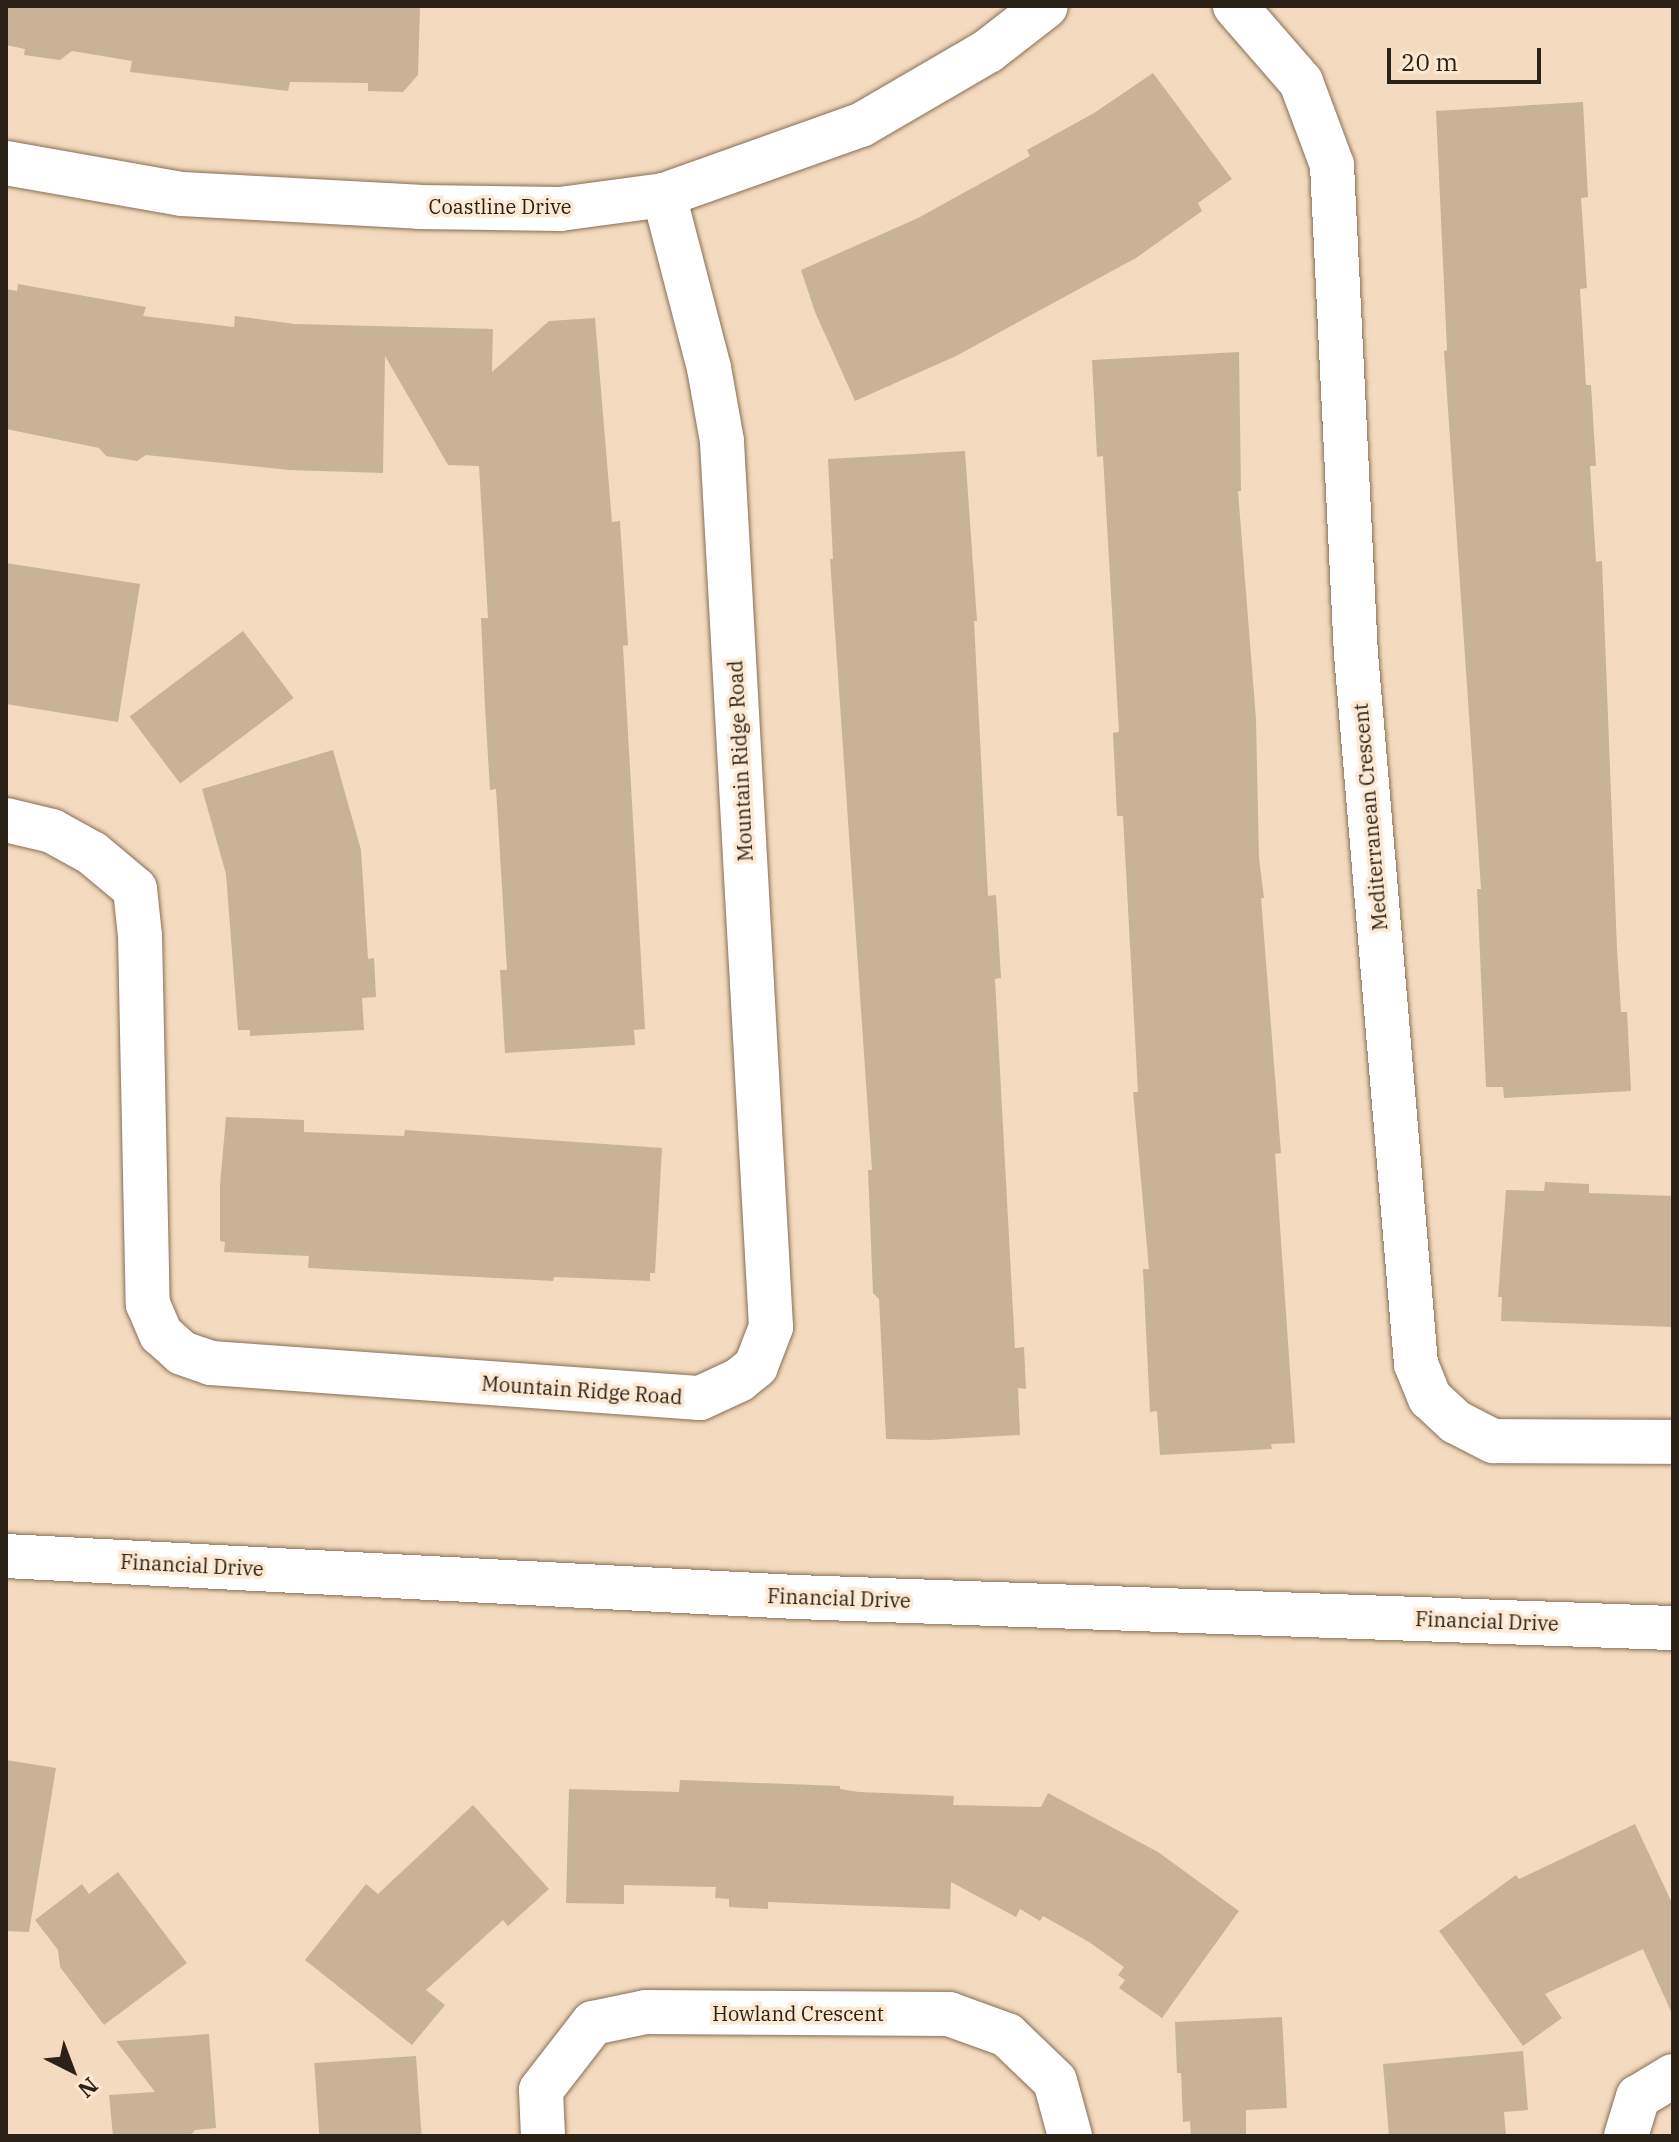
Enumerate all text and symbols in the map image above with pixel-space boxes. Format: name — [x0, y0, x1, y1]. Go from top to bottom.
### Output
scale bar — [1391, 32, 1545, 82]
text: 20 m — [1401, 46, 1458, 78]
street label: Coastline Drive — [429, 194, 571, 218]
street label: Mountain Ridge Road — [723, 660, 757, 862]
street label: Mediterranean Crescent — [1348, 702, 1392, 932]
street label: Mountain Ridge Road — [481, 1371, 683, 1409]
street label: Financial Drive — [120, 1549, 264, 1581]
street label: Financial Drive — [767, 1584, 911, 1612]
street label: Financial Drive — [1415, 1607, 1559, 1635]
street label: Howland Crescent — [712, 2001, 884, 2025]
north arrow — [32, 2030, 112, 2110]
text: N — [72, 2072, 105, 2105]

